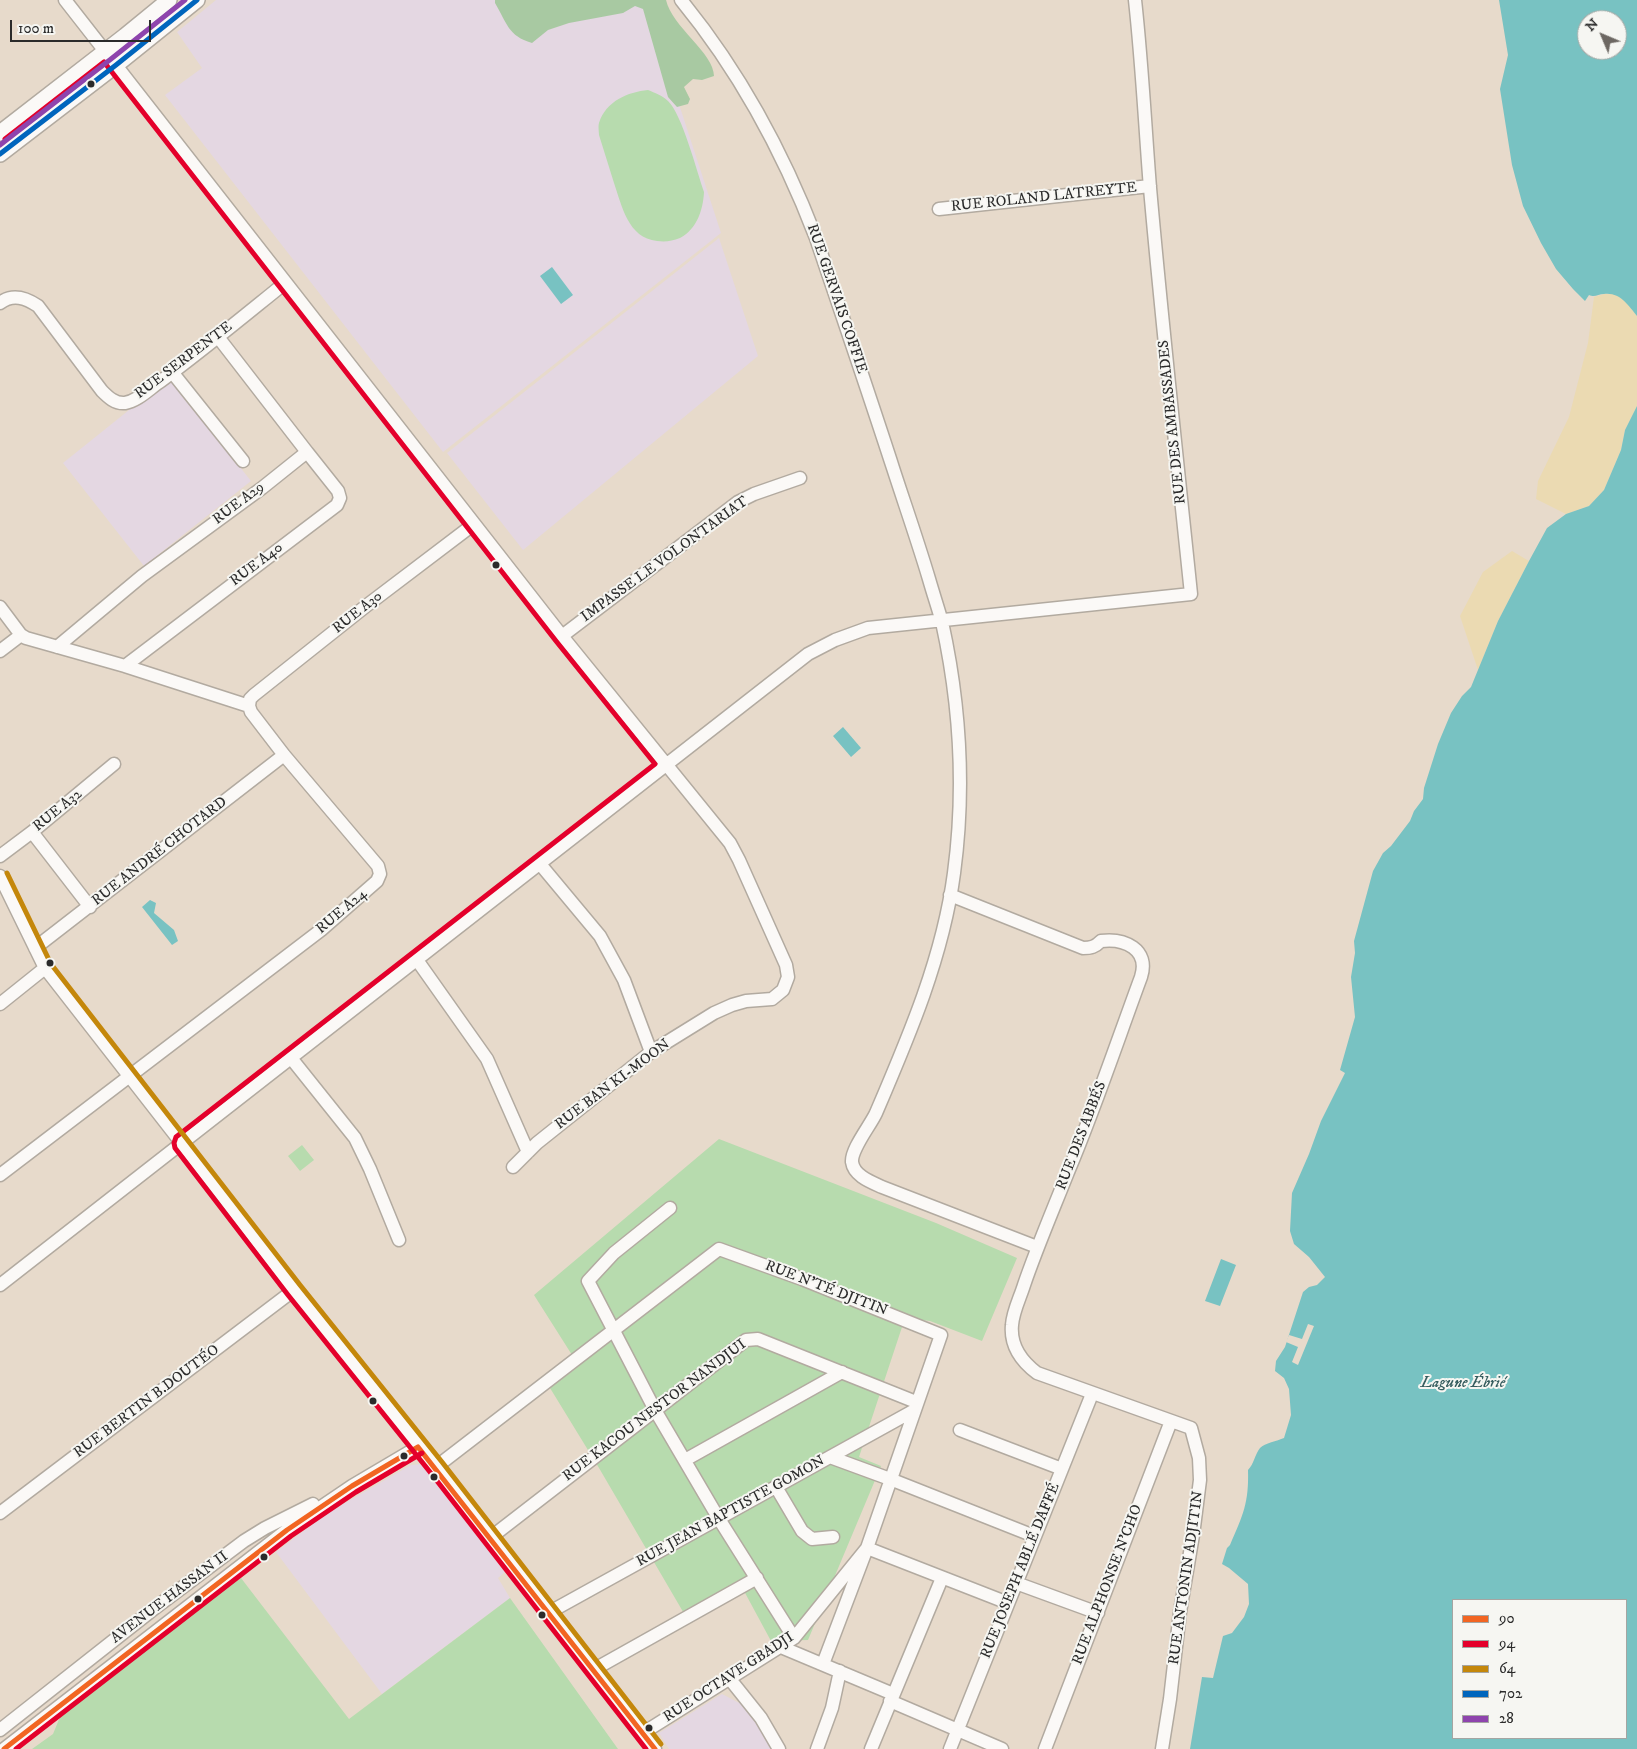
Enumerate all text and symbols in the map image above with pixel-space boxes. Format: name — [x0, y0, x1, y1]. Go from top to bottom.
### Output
scale bar — [12, 10, 154, 42]
north arrow — [1577, 10, 1627, 60]
text: N — [1582, 15, 1603, 36]
text: 100 m — [18, 19, 54, 38]
unlabelled marker — [86, 79, 96, 89]
street label: RUE ROLAND LATREYTE — [950, 179, 1138, 217]
street label: RUE GERVAIS COFFIE — [802, 222, 870, 376]
street label: RUE SERPENTE — [132, 319, 236, 403]
street label: RUE DES AMBASSADES — [1155, 339, 1191, 505]
street label: RUE A29 — [210, 479, 268, 529]
street label: IMPASSE LE VOLONTARIAT — [578, 493, 752, 627]
street label: RUE A40 — [227, 539, 287, 591]
unlabelled marker — [491, 560, 501, 570]
street label: RUE A30 — [329, 588, 387, 638]
street label: RUE A32 — [30, 786, 86, 836]
street label: RUE ANDRÉ CHOTARD — [89, 794, 231, 910]
street label: RUE A24 — [313, 886, 371, 938]
unlabelled marker — [45, 958, 55, 968]
street label: RUE BAN KI-MOON — [552, 1036, 674, 1134]
street label: RUE DES ABBÉS — [1053, 1079, 1111, 1193]
street label: RUE N'TÉ DJITIN — [762, 1257, 890, 1321]
street label: RUE KACOU NESTOR NANDJUI — [560, 1336, 750, 1486]
street label: RUE BERTIN B.DOUTÉO — [71, 1341, 223, 1463]
water label: Lagune Ébrié — [1421, 1374, 1505, 1394]
unlabelled marker — [368, 1396, 378, 1406]
unlabelled marker — [399, 1451, 409, 1461]
street label: RUE JEAN BAPTISTE GOMON — [634, 1453, 828, 1571]
unlabelled marker — [429, 1472, 439, 1482]
street label: RUE JOSEPH ABLÉ DAFFÉ — [977, 1481, 1065, 1661]
street label: RUE ANTONIN ADJITIN — [1166, 1490, 1208, 1666]
street label: RUE ALPHONSE N'CHO — [1069, 1502, 1147, 1668]
street label: AVENUE HASSAN II — [108, 1548, 232, 1648]
unlabelled marker — [259, 1552, 269, 1562]
unlabelled marker — [193, 1594, 203, 1604]
legend — [1452, 1599, 1627, 1739]
text: 90 — [1499, 1609, 1515, 1628]
unlabelled marker — [537, 1610, 547, 1620]
street label: RUE OCTAVE GBADJI — [660, 1629, 798, 1727]
text: 94 — [1499, 1634, 1515, 1653]
text: 64 — [1499, 1659, 1515, 1678]
text: 702 — [1499, 1684, 1522, 1703]
text: 28 — [1499, 1709, 1514, 1728]
unlabelled marker — [644, 1723, 654, 1733]

